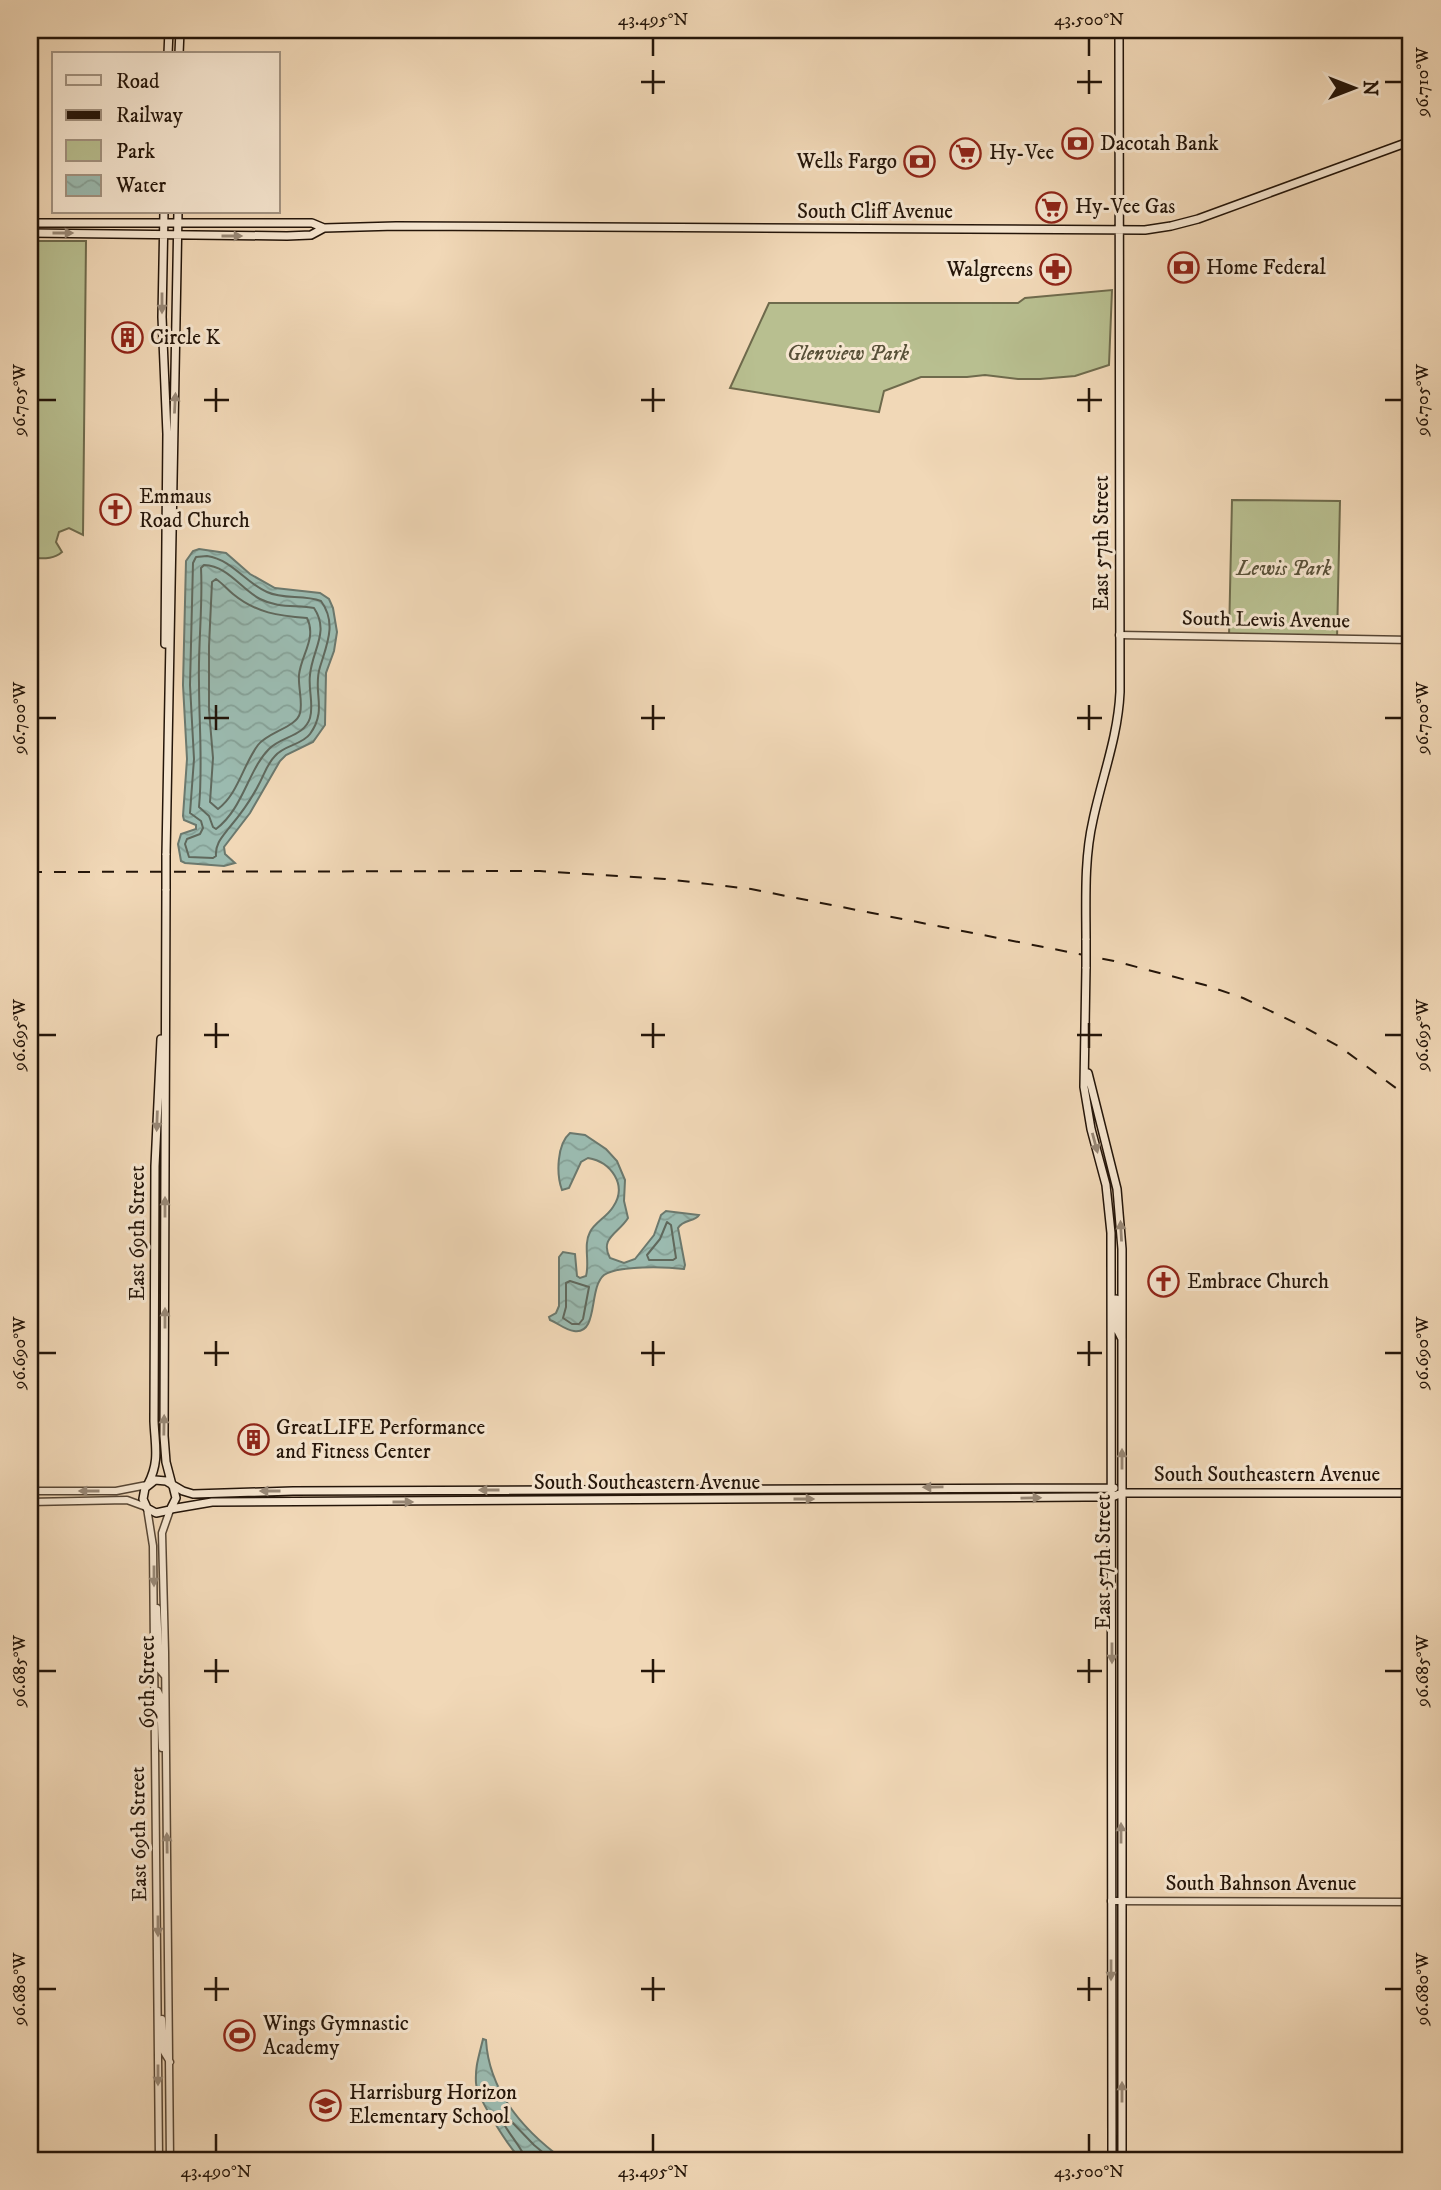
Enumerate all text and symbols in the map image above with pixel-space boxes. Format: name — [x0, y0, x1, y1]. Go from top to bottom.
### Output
text: 43.495°N — [618, 9, 688, 31]
text: 43.500°N — [1054, 9, 1124, 31]
text: 96.710°W — [1412, 47, 1434, 118]
legend — [52, 52, 280, 214]
north arrow — [1318, 52, 1388, 122]
text: Road — [116, 69, 160, 95]
text: N — [1358, 80, 1381, 96]
text: Railway — [116, 103, 184, 129]
bank icon: Dacotah Bank — [1060, 127, 1094, 161]
place label: Dacotah Bank — [1100, 131, 1219, 157]
supermarket icon: Hy-Vee — [949, 136, 983, 170]
text: Park — [116, 139, 156, 165]
place label: Hy-Vee — [989, 140, 1055, 166]
bank icon: Wells Fargo — [903, 145, 937, 179]
place label: Wells Fargo — [796, 149, 897, 175]
text: Water — [115, 173, 166, 199]
supermarket icon: Hy-Vee Gas — [1035, 190, 1069, 224]
place label: Hy-Vee Gas — [1075, 194, 1175, 220]
street label: South Cliff Avenue — [797, 199, 953, 225]
one-way arrow — [52, 227, 74, 239]
one-way arrow — [222, 230, 244, 242]
bank icon: Home Federal — [1166, 251, 1200, 285]
pharmacy icon: Walgreens — [1039, 253, 1073, 287]
place label: Home Federal — [1206, 255, 1326, 281]
place label: Walgreens — [945, 257, 1033, 283]
one-way arrow — [156, 292, 168, 314]
building icon: Circle K — [110, 321, 144, 355]
place label: Circle K — [150, 325, 221, 351]
park label: Glenview Park — [787, 341, 909, 367]
text: 96.705°W — [9, 364, 31, 437]
text: 96.705°W — [1412, 364, 1434, 437]
one-way arrow — [170, 392, 181, 414]
street label: East 57th Street — [1089, 475, 1115, 611]
place label: Emmaus Road Church — [139, 484, 250, 534]
church icon: Emmaus Road Church — [99, 492, 133, 526]
park label: Lewis Park — [1235, 556, 1332, 582]
street label: South Lewis Avenue — [1182, 606, 1351, 634]
text: 96.700°W — [9, 681, 31, 755]
text: 96.700°W — [1412, 681, 1434, 755]
text: 96.695°W — [9, 998, 31, 1072]
text: 96.695°W — [1412, 998, 1434, 1072]
one-way arrow — [151, 1110, 162, 1132]
one-way arrow — [1090, 1133, 1101, 1155]
street label: East 69th Street — [125, 1165, 151, 1301]
one-way arrow — [160, 1196, 171, 1218]
one-way arrow — [1116, 1220, 1127, 1242]
church icon: Embrace Church — [1147, 1265, 1181, 1299]
place label: Embrace Church — [1187, 1269, 1329, 1295]
one-way arrow — [159, 1307, 171, 1329]
text: 96.690°W — [9, 1316, 31, 1390]
text: 96.690°W — [1412, 1316, 1434, 1390]
one-way arrow — [158, 1414, 170, 1436]
place label: GreatLIFE Performance and Fitness Center — [276, 1415, 485, 1465]
building icon: GreatLIFE Performance and Fitness Center — [236, 1423, 270, 1457]
one-way arrow — [1116, 1448, 1128, 1470]
street label: South Southeastern Avenue — [1154, 1462, 1381, 1488]
street label: South Southeastern Avenue — [534, 1470, 761, 1496]
one-way arrow — [922, 1482, 944, 1493]
one-way arrow — [478, 1484, 500, 1496]
one-way arrow — [78, 1485, 100, 1497]
one-way arrow — [258, 1485, 280, 1497]
one-way arrow — [1020, 1492, 1042, 1503]
one-way arrow — [793, 1494, 815, 1505]
street label: East 57th Street — [1091, 1494, 1117, 1630]
one-way arrow — [393, 1496, 415, 1508]
one-way arrow — [148, 1565, 160, 1587]
text: 96.685°W — [9, 1634, 31, 1708]
text: 96.685°W — [1412, 1634, 1434, 1708]
street label: 69th Street — [135, 1635, 161, 1729]
one-way arrow — [1106, 1642, 1118, 1664]
street label: East 69th Street — [125, 1766, 153, 1902]
one-way arrow — [1115, 1822, 1127, 1844]
one-way arrow — [161, 1832, 173, 1854]
street label: South Bahnson Avenue — [1165, 1871, 1357, 1897]
one-way arrow — [152, 1915, 163, 1937]
text: 96.680°W — [9, 1952, 31, 2026]
text: 96.680°W — [1412, 1952, 1434, 2026]
one-way arrow — [1105, 1959, 1117, 1981]
place label: Wings Gymnastic Academy — [262, 2011, 409, 2061]
sports icon: Wings Gymnastic Academy — [223, 2019, 257, 2053]
one-way arrow — [153, 2064, 164, 2086]
place label: Harrisburg Horizon Elementary School — [349, 2080, 517, 2130]
one-way arrow — [1116, 2081, 1128, 2103]
school or university icon: Harrisburg Horizon Elementary School — [309, 2088, 343, 2122]
text: 43.490°N — [180, 2161, 252, 2183]
text: 43.495°N — [618, 2161, 688, 2183]
text: 43.500°N — [1054, 2161, 1124, 2183]

